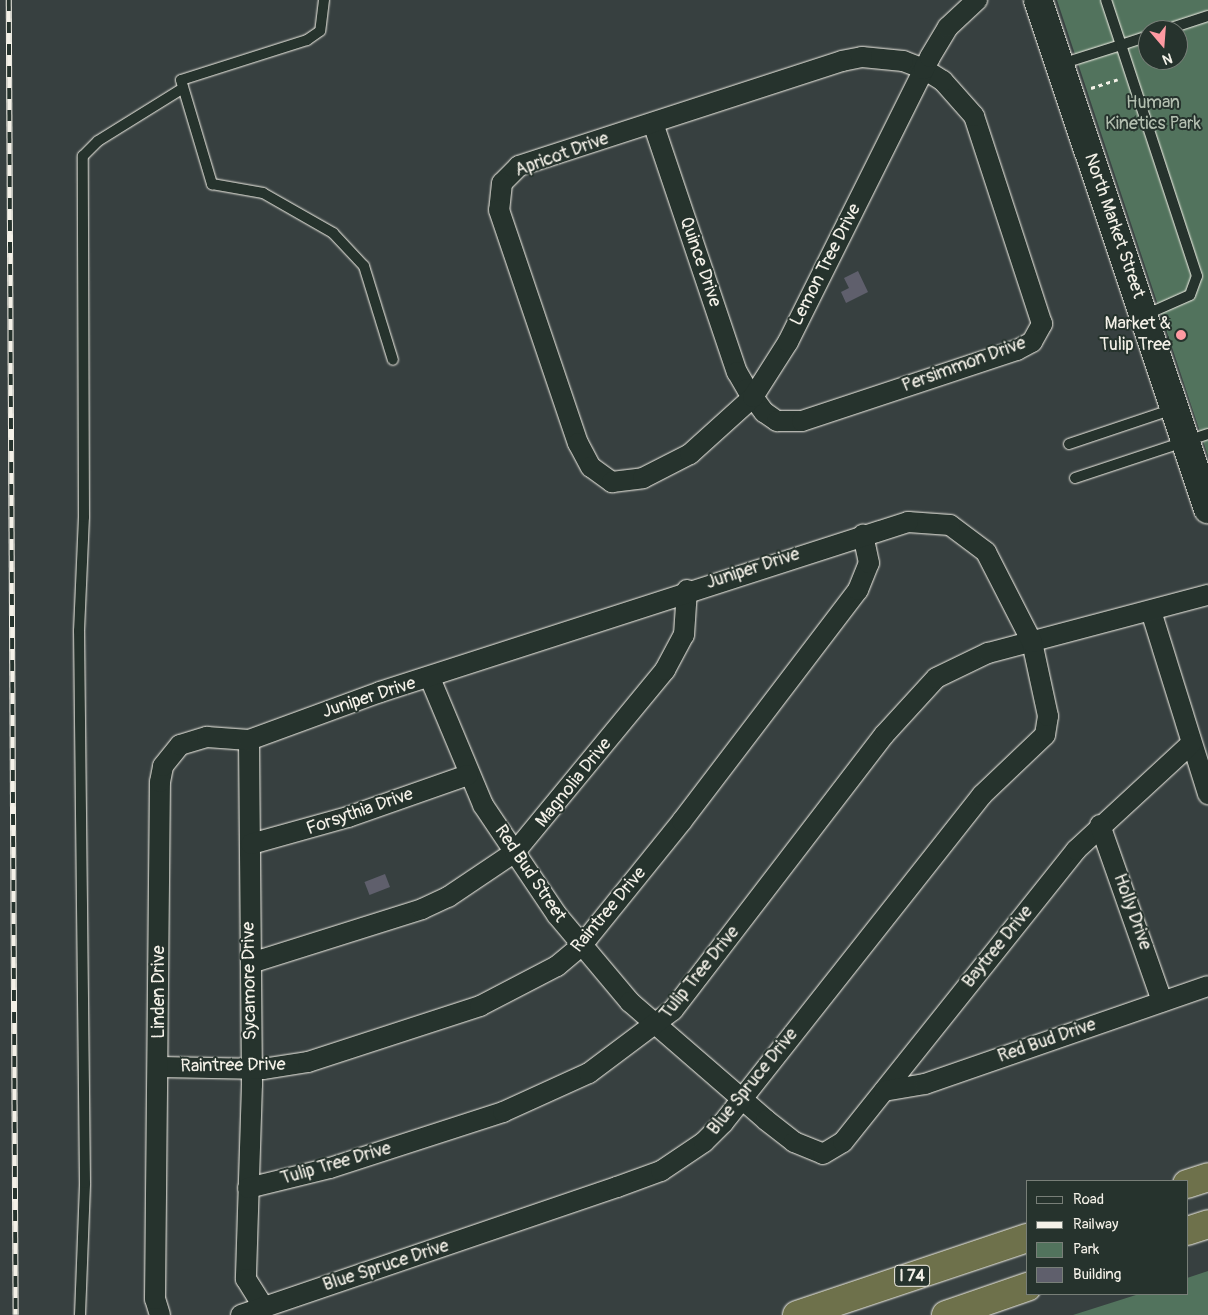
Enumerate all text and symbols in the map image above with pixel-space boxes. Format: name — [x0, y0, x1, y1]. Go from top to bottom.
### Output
north arrow — [1138, 20, 1188, 70]
text: N — [1160, 49, 1175, 68]
park label: Human Kinetics Park — [1105, 93, 1201, 136]
street label: Apricot Drive — [512, 128, 612, 182]
street label: North Market Street — [1079, 151, 1149, 301]
street label: Lemon Tree Drive — [786, 200, 866, 330]
street label: Quince Drive — [675, 214, 725, 310]
place label: Market & Tulip Tree — [1099, 314, 1171, 356]
marker: Market & Tulip Tree — [1175, 329, 1187, 341]
street label: Persimmon Drive — [899, 333, 1029, 397]
street label: Juniper Drive — [703, 544, 803, 594]
street label: Juniper Drive — [319, 673, 419, 723]
street label: Magnolia Drive — [531, 734, 617, 832]
street label: Forsythia Drive — [304, 784, 416, 840]
street label: Red Bud Street — [490, 821, 570, 927]
street label: Raintree Drive — [567, 863, 651, 957]
street label: Holly Drive — [1108, 871, 1156, 953]
street label: Baytree Drive — [958, 901, 1038, 993]
street label: Sycamore Drive — [238, 922, 262, 1040]
street label: Tulip Tree Drive — [656, 922, 744, 1024]
street label: Linden Drive — [148, 945, 170, 1039]
street label: Red Bud Drive — [995, 1014, 1099, 1068]
street label: Blue Spruce Drive — [703, 1024, 803, 1140]
street label: Raintree Drive — [180, 1054, 286, 1078]
street label: Tulip Tree Drive — [278, 1138, 394, 1190]
legend — [1026, 1180, 1188, 1295]
text: Road — [1073, 1190, 1104, 1209]
text: Railway — [1073, 1215, 1118, 1234]
street label: Blue Spruce Drive — [320, 1235, 452, 1297]
text: Park — [1073, 1240, 1099, 1259]
road number: I 74 — [893, 1262, 931, 1290]
text: Building — [1073, 1265, 1121, 1284]

